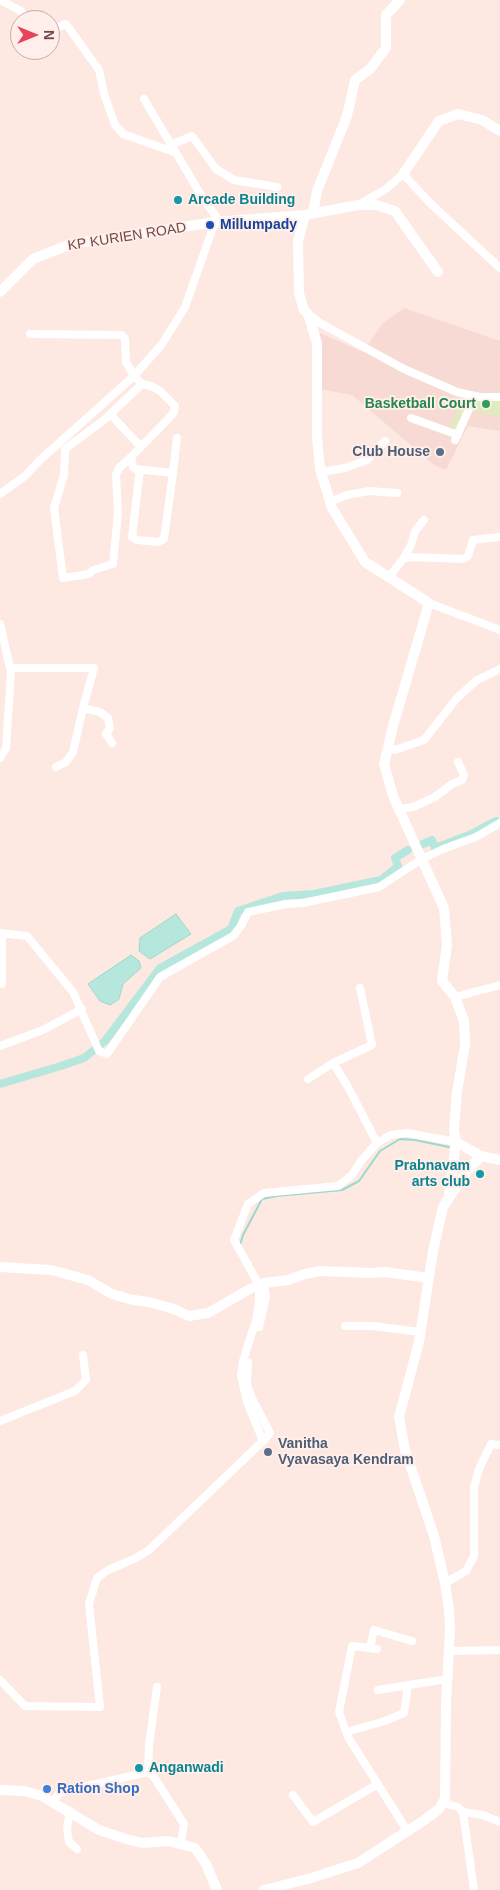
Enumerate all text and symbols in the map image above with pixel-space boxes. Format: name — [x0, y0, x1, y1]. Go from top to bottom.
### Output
north arrow — [10, 10, 60, 60]
text: N — [41, 30, 57, 40]
place label: Arcade Building — [188, 192, 295, 208]
marker: Arcade Building — [172, 194, 184, 206]
place label: Millumpady — [220, 217, 297, 233]
street label: KP KURIEN ROAD — [67, 219, 187, 255]
marker: Millumpady — [204, 219, 216, 231]
place label: Basketball Court — [365, 396, 476, 412]
marker: Basketball Court — [480, 398, 492, 410]
place label: Club House — [352, 444, 430, 460]
marker: Club House — [434, 446, 446, 458]
place label: Prabnavam arts club — [395, 1158, 470, 1190]
marker: Prabnavam arts club — [474, 1168, 486, 1180]
place label: Vanitha Vyavasaya Kendram — [278, 1436, 414, 1468]
marker: Vanitha Vyavasaya Kendram — [262, 1446, 274, 1458]
place label: Anganwadi — [149, 1760, 224, 1776]
marker: Anganwadi — [133, 1762, 145, 1774]
place label: Ration Shop — [57, 1781, 139, 1797]
marker: Ration Shop — [41, 1783, 53, 1795]

